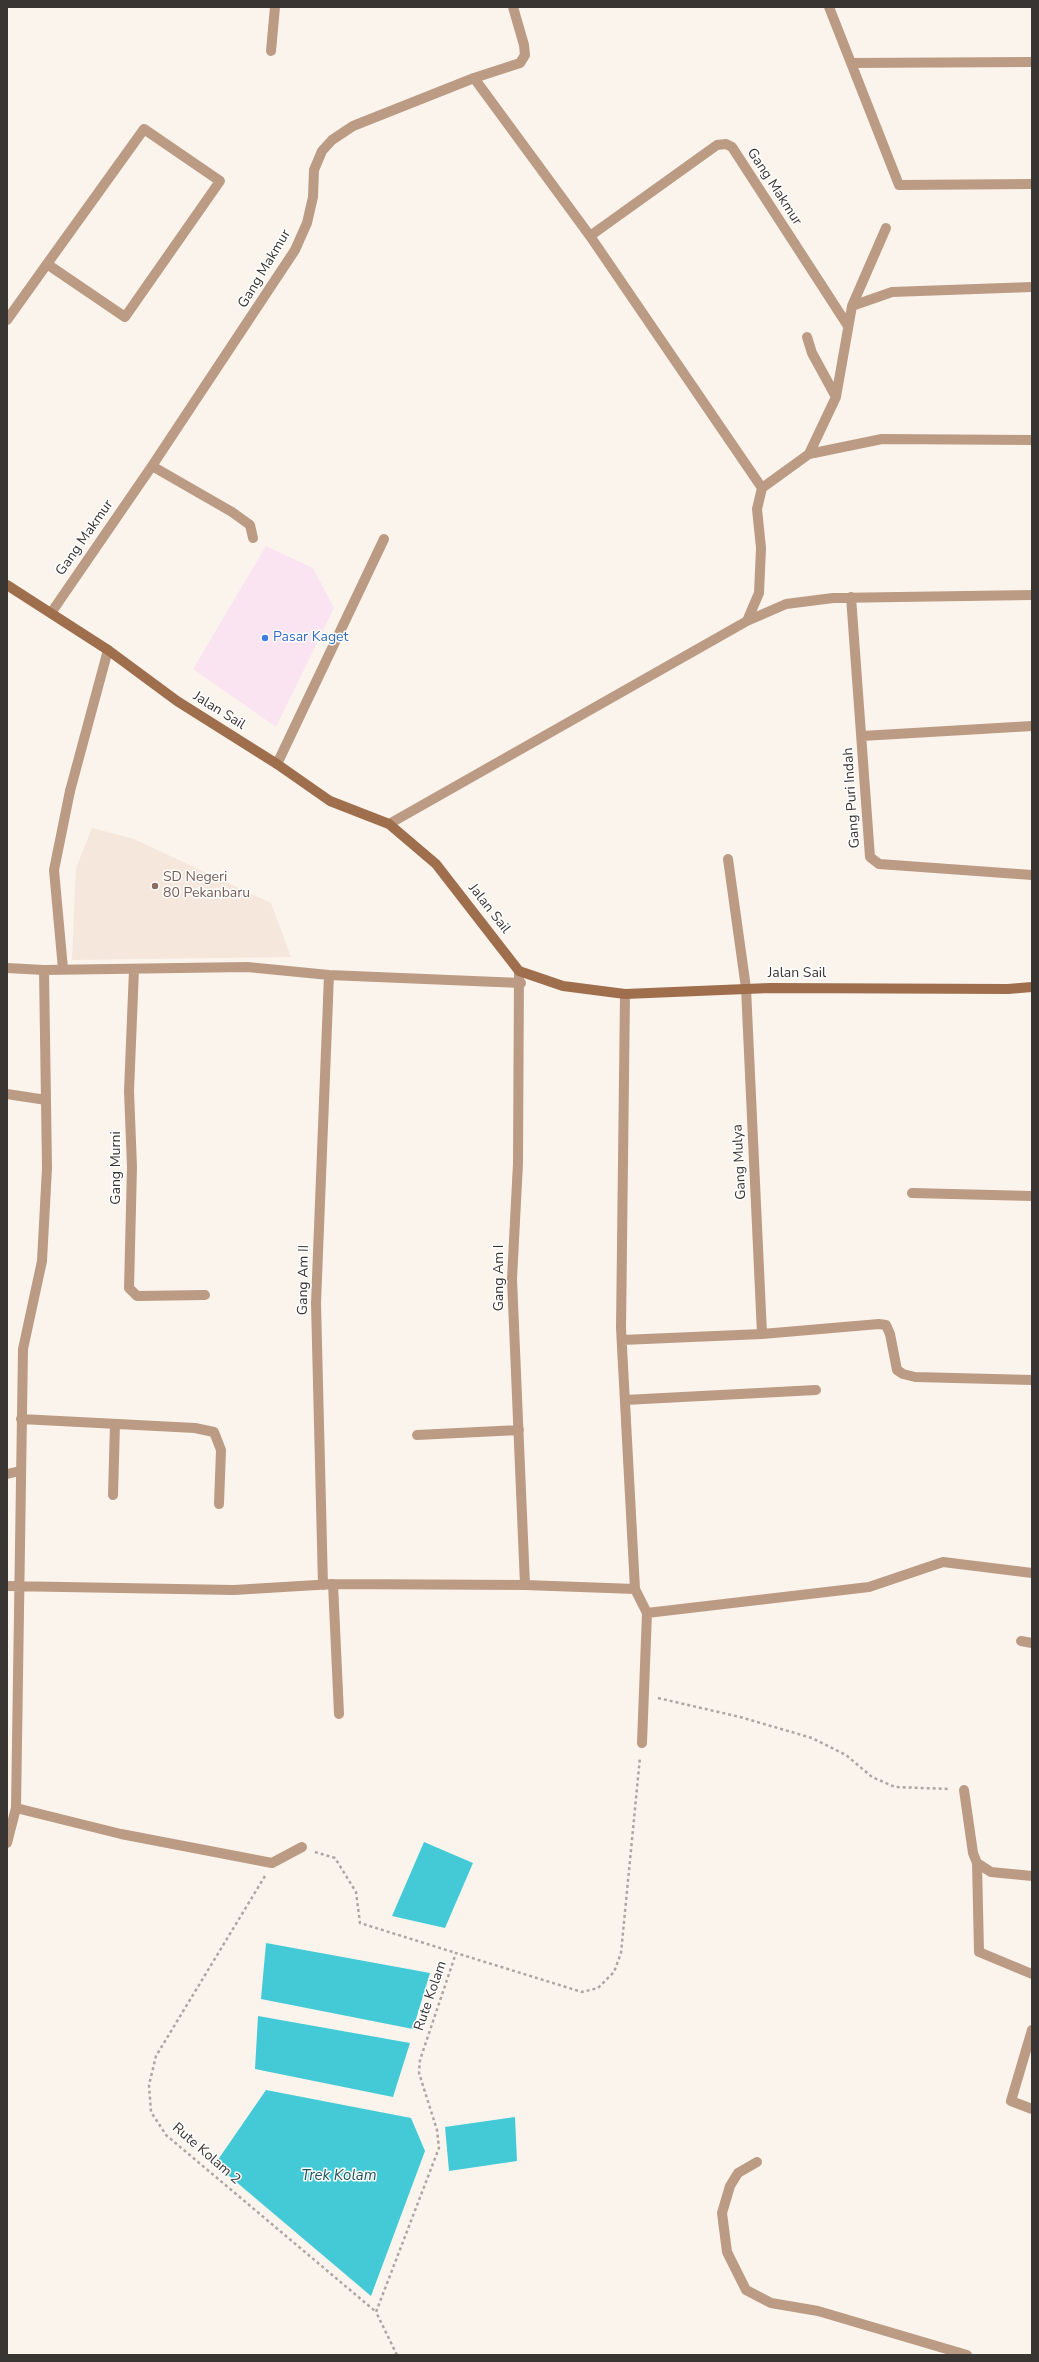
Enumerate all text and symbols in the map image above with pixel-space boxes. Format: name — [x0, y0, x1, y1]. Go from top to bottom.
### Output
street label: Gang Makmur — [743, 145, 805, 229]
street label: Gang Makmur — [235, 227, 295, 311]
street label: Gang Makmur — [53, 497, 117, 579]
place label: Pasar Kaget — [273, 630, 348, 646]
marker: Pasar Kaget — [260, 633, 270, 643]
street label: Jalan Sail — [190, 688, 248, 734]
street label: Gang Puri Indah — [840, 747, 864, 849]
place label: SD Negeri 80 Pekanbaru — [163, 870, 250, 902]
marker: SD Negeri 80 Pekanbaru — [150, 881, 160, 891]
street label: Jalan Sail — [464, 881, 514, 937]
street label: Jalan Sail — [768, 966, 826, 982]
street label: Gang Mulya — [730, 1124, 750, 1200]
street label: Gang Murni — [109, 1131, 125, 1205]
street label: Gang Am II — [295, 1245, 313, 1315]
street label: Gang Am I — [492, 1245, 508, 1311]
street label: Rute Kolam — [411, 1959, 451, 2033]
street label: Rute Kolam 2 — [168, 2120, 244, 2188]
water label: Trek Kolam — [301, 2167, 377, 2185]

